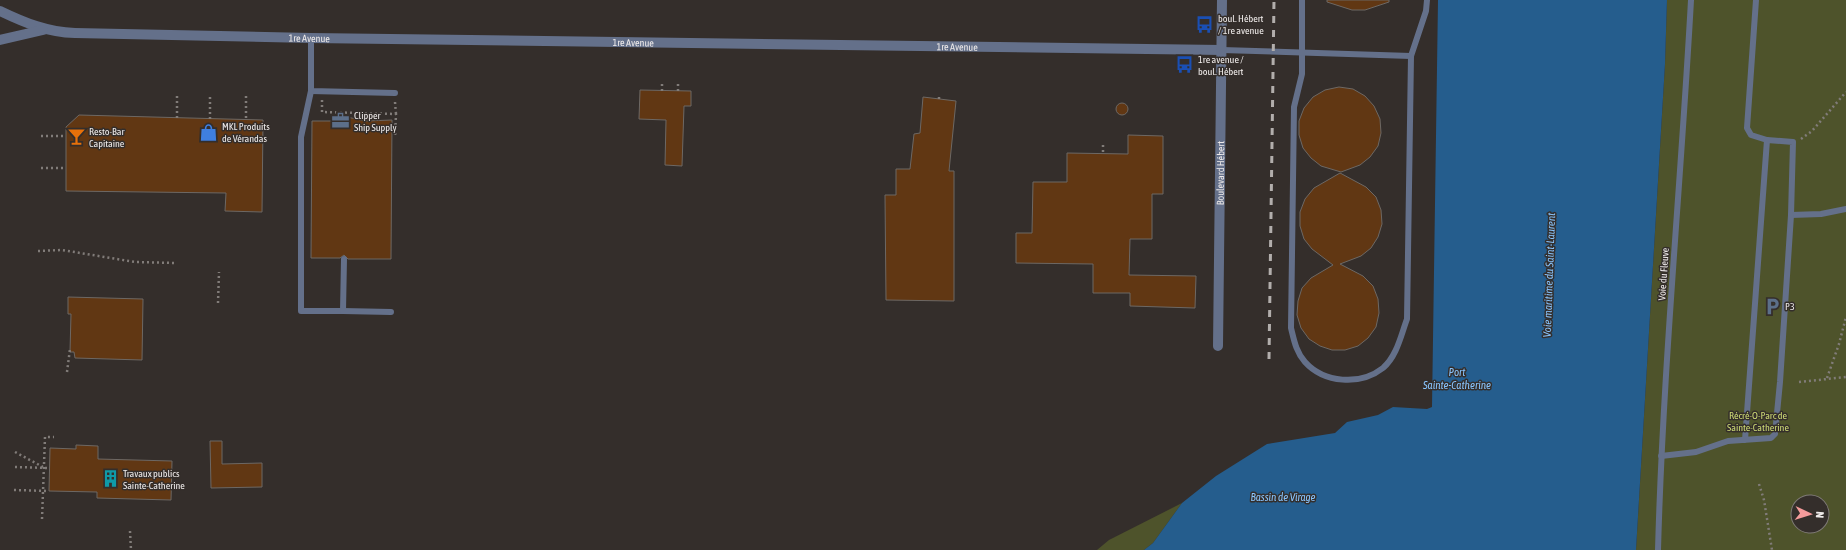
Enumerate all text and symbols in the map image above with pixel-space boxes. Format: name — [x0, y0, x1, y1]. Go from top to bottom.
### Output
place label: boul. Hébert / 1re avenue — [1218, 13, 1264, 36]
bus stop icon: boul. Hébert / 1re avenue — [1195, 14, 1215, 34]
street label: 1re Avenue — [288, 33, 330, 44]
street label: 1re Avenue — [612, 37, 654, 49]
street label: 1re Avenue — [936, 41, 978, 53]
place label: 1re avenue / boul. Hébert — [1198, 54, 1244, 77]
bus stop icon: 1re avenue / boul. Hébert — [1175, 55, 1195, 75]
place label: Clipper Ship Supply — [354, 110, 397, 133]
office icon: Clipper Ship Supply — [331, 111, 351, 131]
place label: MKL Produits de Vérandas — [222, 121, 270, 144]
shop icon: MKL Produits de Vérandas — [199, 122, 219, 142]
place label: Resto-Bar Capitaine — [89, 126, 125, 149]
bar icon: Resto-Bar Capitaine — [66, 127, 86, 147]
street label: Boulevard Hébert — [1215, 141, 1226, 205]
water label: Voie maritime du Saint-Laurent — [1541, 212, 1557, 338]
street label: Voie du Fleuve — [1656, 247, 1671, 301]
parking icon: P3 — [1762, 296, 1782, 316]
place label: P3 — [1785, 301, 1795, 312]
water label: Port Sainte-Catherine — [1422, 366, 1491, 391]
park label: Récré-O-Parc de Sainte-Catherine — [1727, 410, 1789, 433]
place label: Travaux publics Sainte-Catherine — [123, 468, 185, 491]
building icon: Travaux publics Sainte-Catherine — [100, 469, 120, 489]
water label: Bassin de Virage — [1250, 491, 1316, 503]
north arrow — [1790, 494, 1830, 534]
text: N — [1814, 511, 1826, 518]

